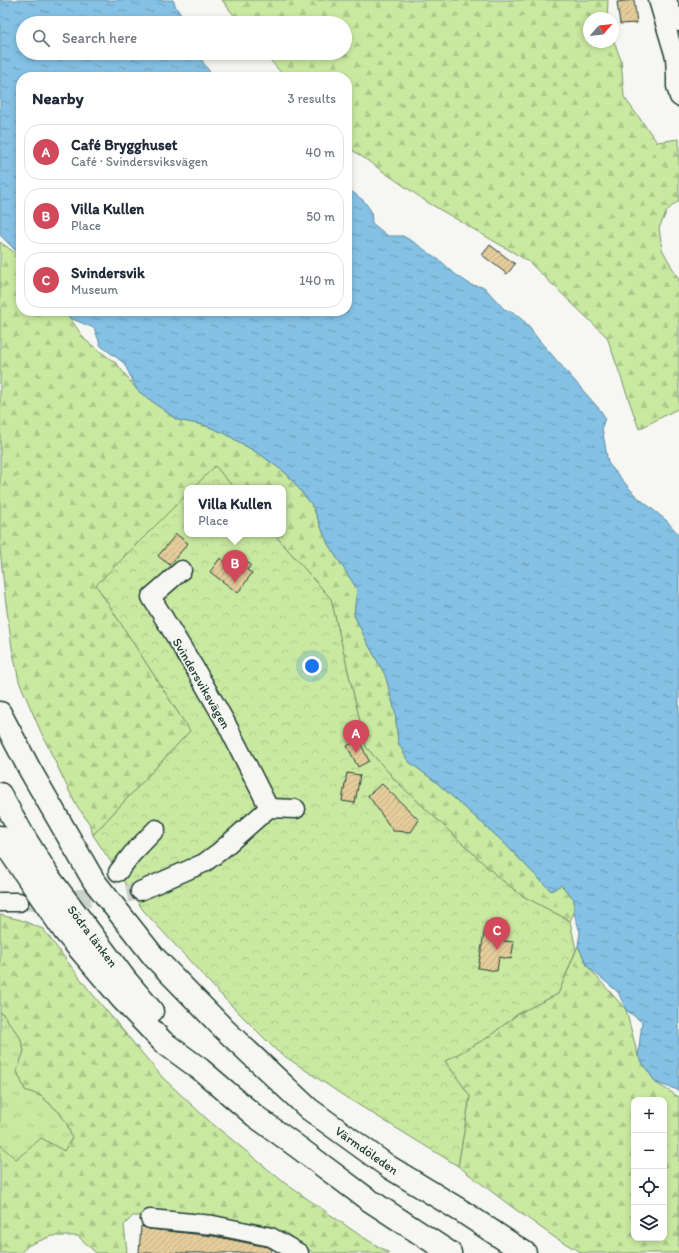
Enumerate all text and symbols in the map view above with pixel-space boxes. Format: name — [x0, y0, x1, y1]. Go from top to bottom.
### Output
north arrow — [583, 12, 619, 48]
search box — [16, 16, 352, 60]
icon: search — [30, 27, 52, 49]
text: Search here — [62, 29, 137, 47]
text: Nearby — [32, 88, 84, 108]
text: 3 results — [287, 91, 336, 106]
text: Café Brygghuset — [71, 136, 177, 154]
text: A — [42, 145, 50, 160]
text: 40 m — [305, 145, 335, 160]
text: Café · Svindersviksvägen — [71, 154, 208, 169]
text: Villa Kullen — [71, 200, 144, 218]
text: B — [42, 209, 50, 224]
text: 50 m — [306, 209, 335, 224]
text: Place — [71, 218, 101, 233]
text: Svindersvik — [71, 264, 145, 282]
text: C — [42, 273, 50, 288]
text: 140 m — [299, 273, 335, 288]
text: Museum — [71, 282, 118, 297]
popup — [184, 485, 286, 537]
text: Villa Kullen — [198, 495, 272, 513]
text: Place — [198, 513, 228, 528]
pin: B — [222, 550, 248, 583]
street label: Svindersviksvägen — [170, 635, 234, 731]
your location — [302, 656, 322, 676]
pin: A — [343, 720, 369, 753]
street label: Södra länken — [64, 902, 121, 971]
pin: C — [484, 917, 510, 950]
map controls — [631, 1097, 667, 1241]
button: + — [631, 1097, 667, 1133]
street label: Värmdöleden — [332, 1123, 402, 1178]
button: − — [631, 1133, 667, 1169]
button: locate — [631, 1169, 667, 1205]
button: layers — [631, 1205, 667, 1241]

